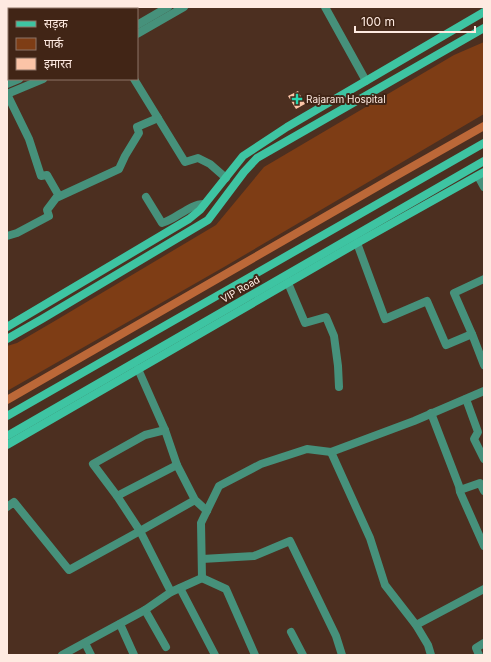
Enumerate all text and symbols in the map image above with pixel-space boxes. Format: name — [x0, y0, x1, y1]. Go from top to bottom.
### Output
legend — [8, 8, 138, 80]
scale bar — [355, 8, 475, 34]
text: 100 m — [361, 14, 395, 29]
text: सड़क — [44, 16, 69, 31]
text: पार्क — [44, 36, 64, 51]
text: इमारत — [44, 56, 73, 71]
marker: Rajaram Hospital — [291, 93, 303, 105]
place label: Rajaram Hospital — [306, 93, 386, 105]
street label: VIP Road — [218, 273, 262, 305]

